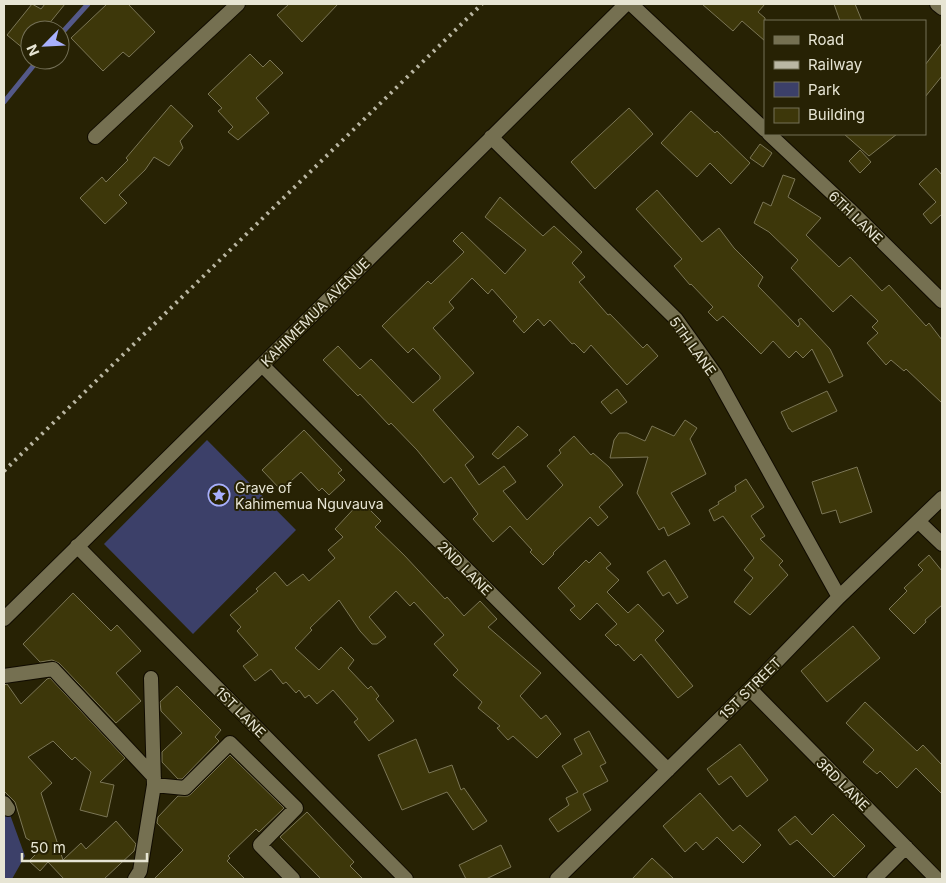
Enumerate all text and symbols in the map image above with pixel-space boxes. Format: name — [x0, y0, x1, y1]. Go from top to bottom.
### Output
north arrow — [20, 20, 70, 70]
legend — [764, 20, 926, 135]
text: Road — [808, 30, 844, 49]
text: N — [23, 42, 43, 59]
text: Railway — [808, 55, 863, 74]
text: Park — [808, 80, 841, 99]
text: Building — [808, 105, 865, 124]
street label: 6TH LANE — [825, 187, 887, 247]
street label: KAHIMEMUA AVENUE — [257, 254, 373, 370]
street label: 5TH LANE — [666, 313, 720, 379]
place label: Grave of Kahimemua Nguvauva — [235, 479, 384, 512]
place icon: Grave of Kahimemua Nguvauva — [207, 483, 231, 507]
street label: 2ND LANE — [434, 537, 496, 599]
street label: 1ST STREET — [716, 654, 784, 722]
street label: 1ST LANE — [212, 683, 270, 741]
street label: 3RD LANE — [813, 754, 873, 814]
scale bar — [22, 830, 148, 862]
text: 50 m — [30, 838, 66, 857]

